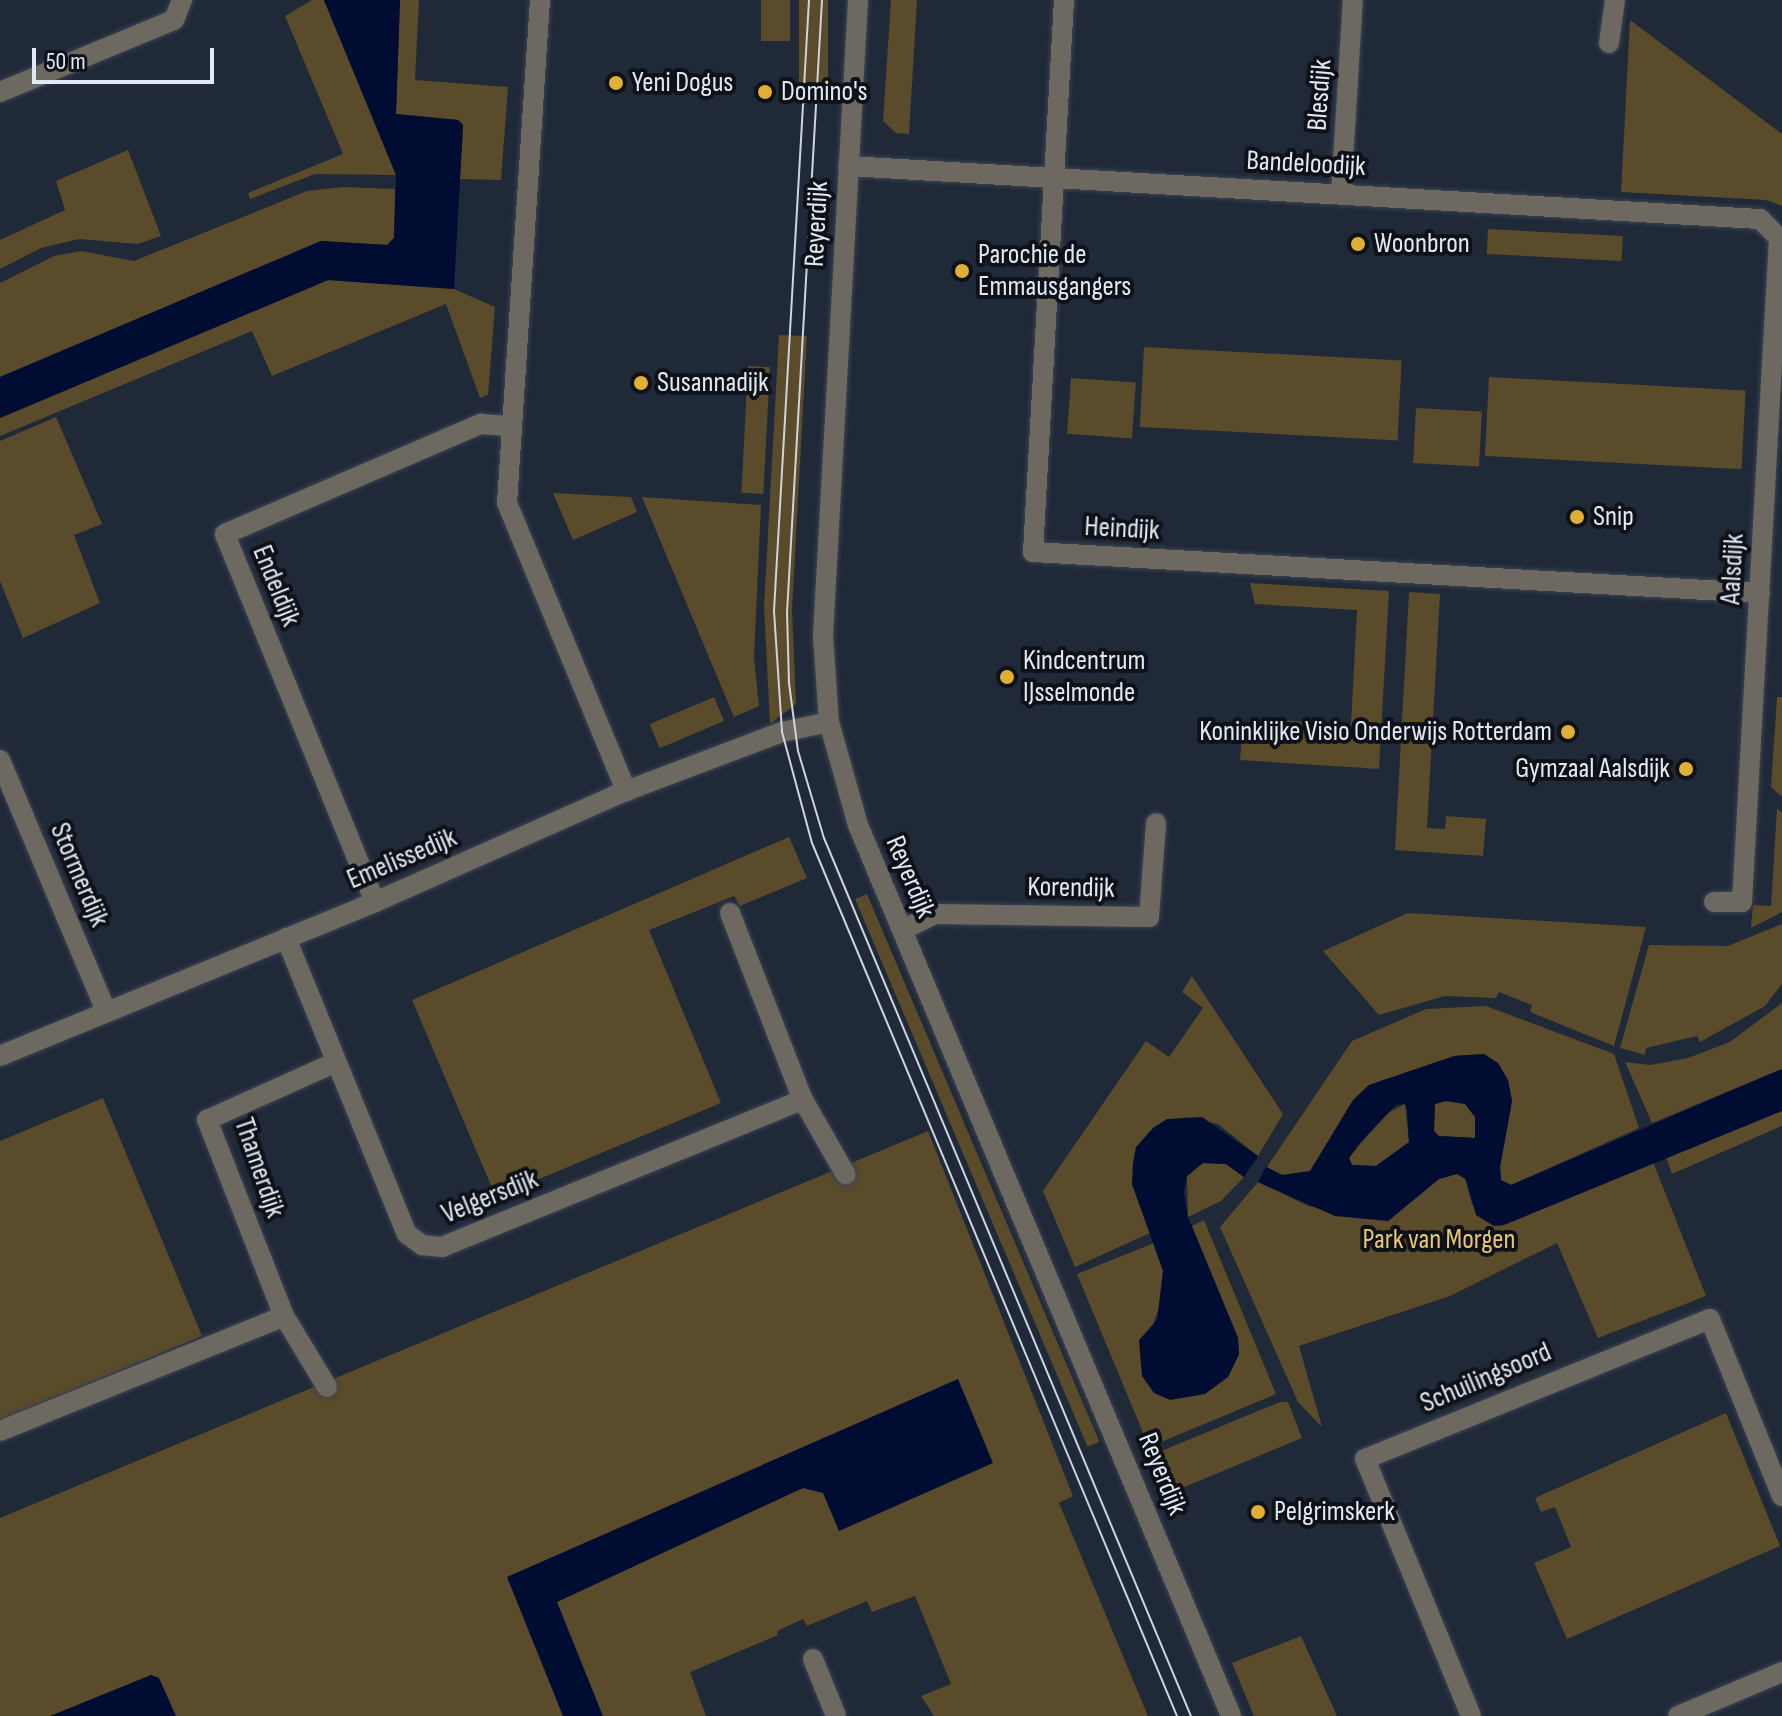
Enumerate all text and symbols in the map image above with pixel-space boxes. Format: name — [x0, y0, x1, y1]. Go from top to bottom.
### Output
scale bar — [36, 32, 218, 82]
text: 50 m — [46, 47, 86, 76]
street label: Blesdijk — [1301, 58, 1339, 132]
place label: Yeni Dogus — [632, 66, 733, 100]
marker: Yeni Dogus — [607, 74, 625, 92]
place label: Domino's — [781, 75, 868, 109]
marker: Domino's — [756, 83, 774, 101]
street label: Bandeloodijk — [1246, 144, 1366, 184]
street label: Reyerdijk — [798, 180, 836, 268]
place label: Woonbron — [1374, 227, 1470, 261]
marker: Woonbron — [1349, 235, 1367, 253]
place label: Parochie de Emmausgangers — [978, 238, 1131, 304]
marker: Parochie de Emmausgangers — [953, 262, 971, 280]
place label: Susannadijk — [657, 366, 769, 400]
marker: Susannadijk — [632, 374, 650, 392]
place label: Snip — [1593, 500, 1634, 534]
marker: Snip — [1568, 508, 1586, 526]
street label: Heindijk — [1084, 510, 1160, 548]
street label: Aalsdijk — [1714, 533, 1752, 605]
street label: Endeldijk — [245, 541, 307, 631]
place label: Kindcentrum IJsselmonde — [1023, 644, 1145, 710]
marker: Kindcentrum IJsselmonde — [998, 668, 1016, 686]
place label: Koninklijke Visio Onderwijs Rotterdam — [1199, 715, 1552, 749]
marker: Koninklijke Visio Onderwijs Rotterdam — [1559, 723, 1577, 741]
place label: Gymzaal Aalsdijk — [1515, 752, 1670, 786]
marker: Gymzaal Aalsdijk — [1677, 760, 1695, 778]
street label: Stormerdijk — [42, 818, 116, 932]
street label: Emelissedijk — [342, 821, 462, 897]
street label: Reyerdijk — [878, 831, 942, 923]
street label: Korendijk — [1027, 870, 1115, 906]
street label: Thamerdijk — [226, 1114, 292, 1222]
street label: Velgersdijk — [437, 1163, 543, 1231]
park label: Park van Morgen — [1363, 1223, 1515, 1257]
street label: Schuilingsoord — [1416, 1335, 1556, 1421]
street label: Reyerdijk — [1130, 1428, 1194, 1520]
place label: Pelgrimskerk — [1274, 1495, 1395, 1529]
marker: Pelgrimskerk — [1249, 1503, 1267, 1521]

